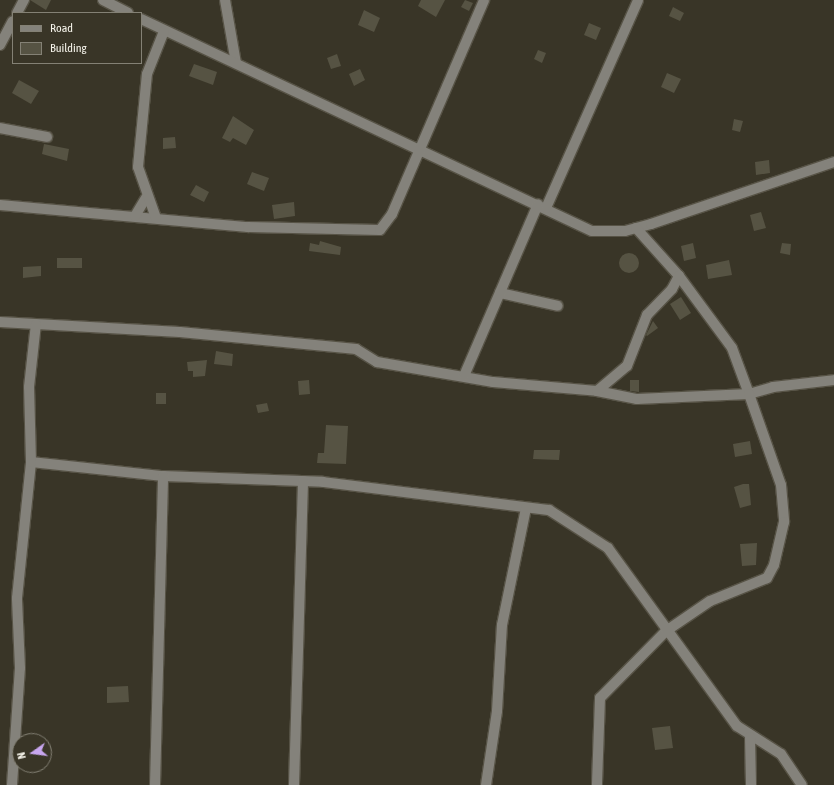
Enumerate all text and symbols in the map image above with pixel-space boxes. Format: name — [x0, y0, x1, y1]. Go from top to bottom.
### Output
legend — [12, 12, 142, 64]
text: Road — [50, 21, 73, 35]
text: Building — [50, 41, 87, 55]
north arrow — [12, 733, 52, 773]
text: N — [15, 751, 28, 760]

